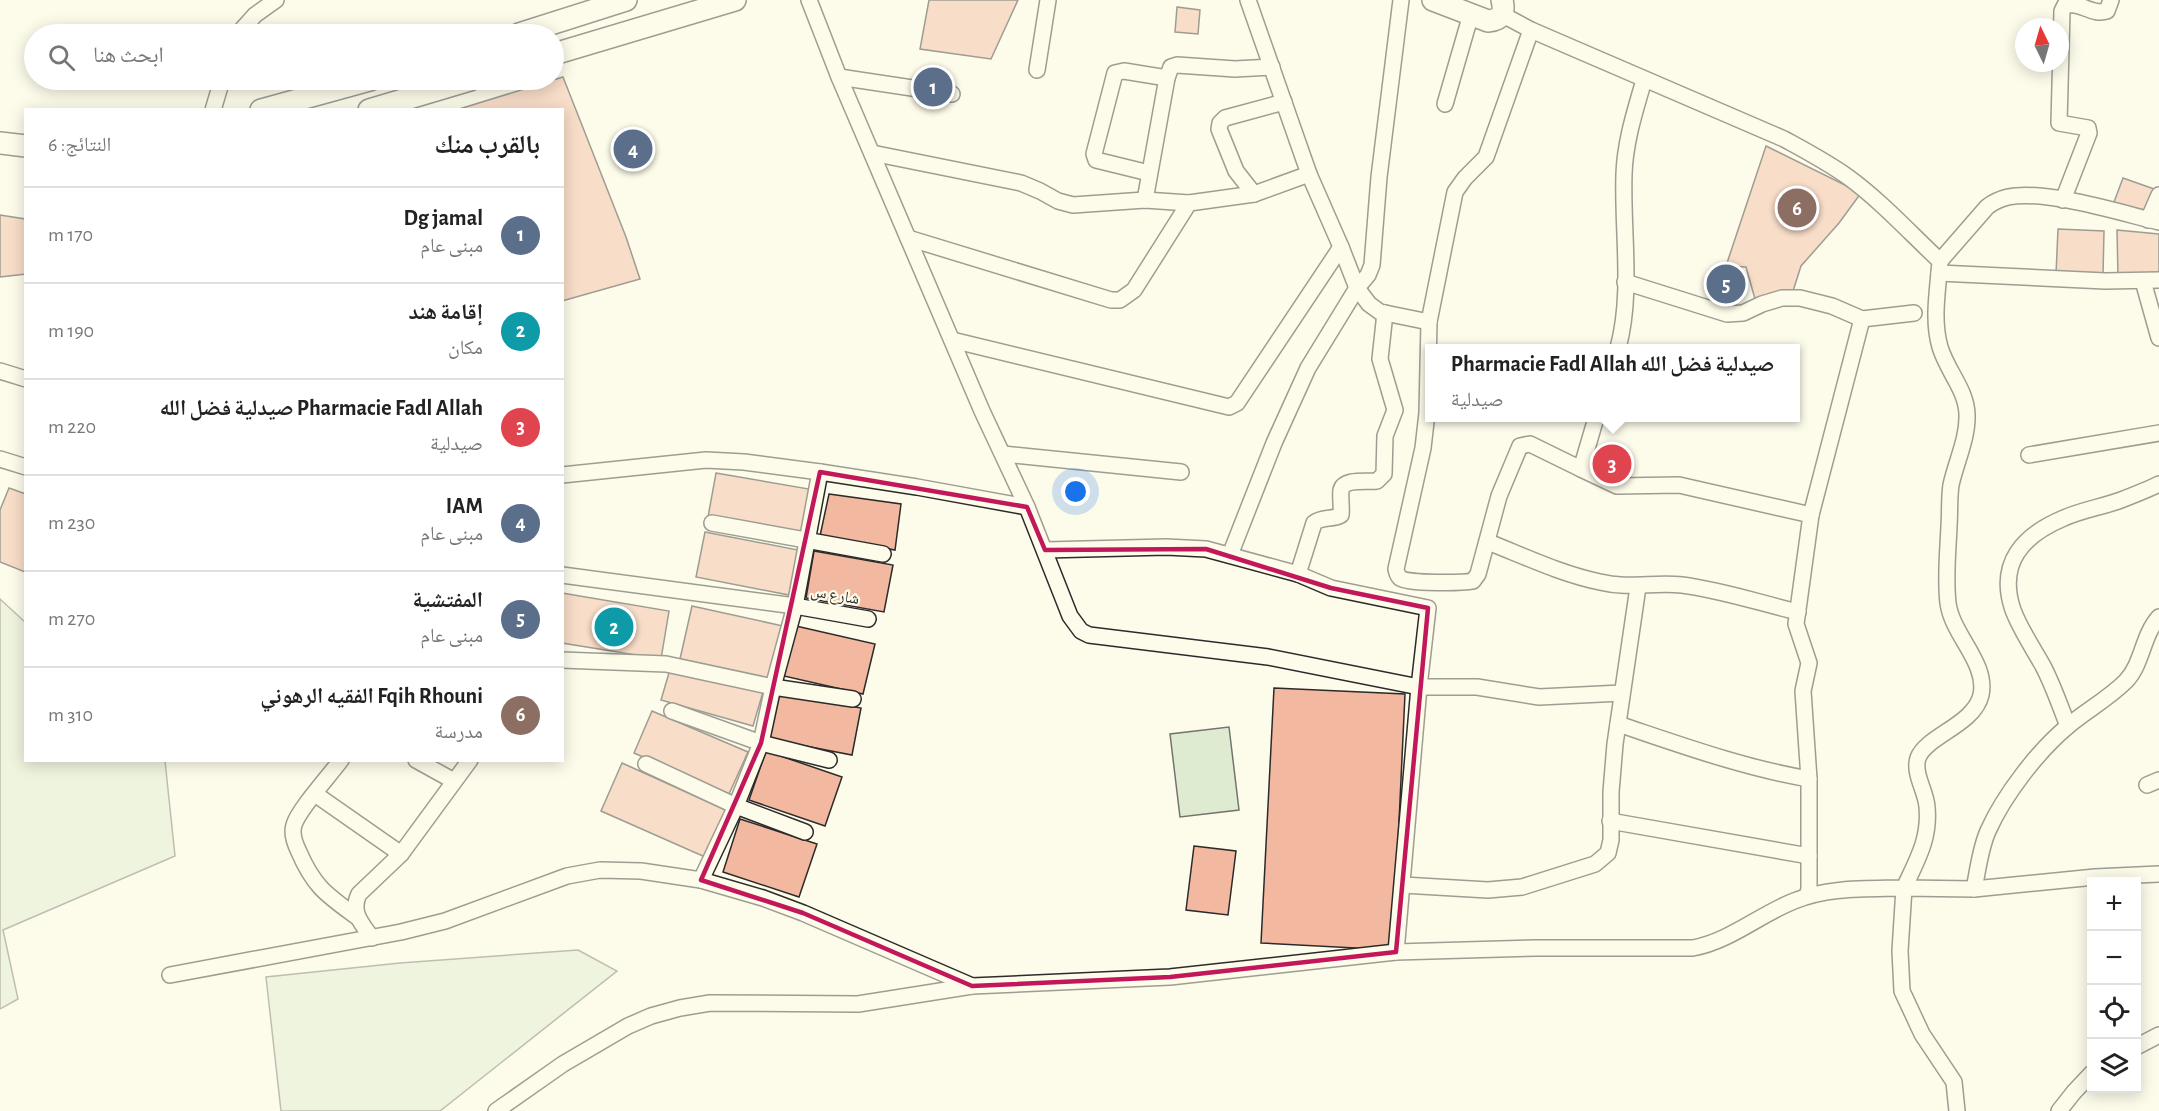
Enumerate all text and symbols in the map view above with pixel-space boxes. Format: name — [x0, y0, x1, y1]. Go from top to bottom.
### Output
north arrow — [2015, 18, 2069, 72]
search box — [24, 24, 564, 90]
icon: search — [45, 41, 78, 74]
text: ابحث هنا — [93, 44, 164, 66]
pin: 1 — [914, 64, 952, 110]
pin: 4 — [614, 126, 652, 172]
text: بالقرب منك — [435, 132, 540, 158]
text: النتائج: 6 — [48, 135, 111, 155]
pin: 6 — [1778, 186, 1816, 230]
text: Dg jamal — [403, 207, 483, 229]
text: 170 m — [48, 225, 93, 245]
text: 1 — [517, 225, 524, 245]
text: مبنى عام — [420, 236, 483, 256]
pin: 5 — [1706, 262, 1746, 306]
text: إقامة هند — [409, 301, 483, 323]
text: 190 m — [48, 321, 94, 341]
text: 2 — [516, 321, 525, 341]
text: مكان — [448, 338, 483, 358]
popup — [1425, 344, 1800, 422]
text: Pharmacie Fadl Allah صيدلية فضل الله — [1451, 353, 1774, 375]
text: صيدلية — [1451, 390, 1504, 410]
text: Pharmacie Fadl Allah صيدلية فضل الله — [159, 397, 483, 419]
text: 220 m — [48, 417, 96, 437]
text: 3 — [516, 417, 525, 437]
text: صيدلية — [430, 434, 483, 454]
pin: 3 — [1592, 442, 1632, 486]
your location — [1061, 477, 1090, 506]
text: IAM — [446, 495, 483, 517]
text: 230 m — [48, 513, 95, 533]
text: 4 — [515, 513, 526, 533]
text: مبنى عام — [420, 524, 483, 544]
street label: شارع س — [809, 583, 861, 609]
text: المفتشية — [412, 589, 483, 611]
pin: 2 — [594, 604, 634, 650]
text: 270 m — [48, 609, 95, 629]
text: 5 — [516, 609, 525, 629]
text: مبنى عام — [420, 626, 483, 646]
text: Fqih Rhouni الفقيه الرهوني — [260, 685, 483, 707]
text: 310 m — [48, 705, 93, 725]
text: 6 — [516, 705, 525, 725]
text: مدرسة — [434, 722, 483, 742]
map controls — [2087, 877, 2141, 1093]
button: + — [2087, 877, 2141, 931]
button: − — [2087, 931, 2141, 985]
button: locate — [2087, 985, 2141, 1039]
button: layers — [2087, 1039, 2141, 1093]

